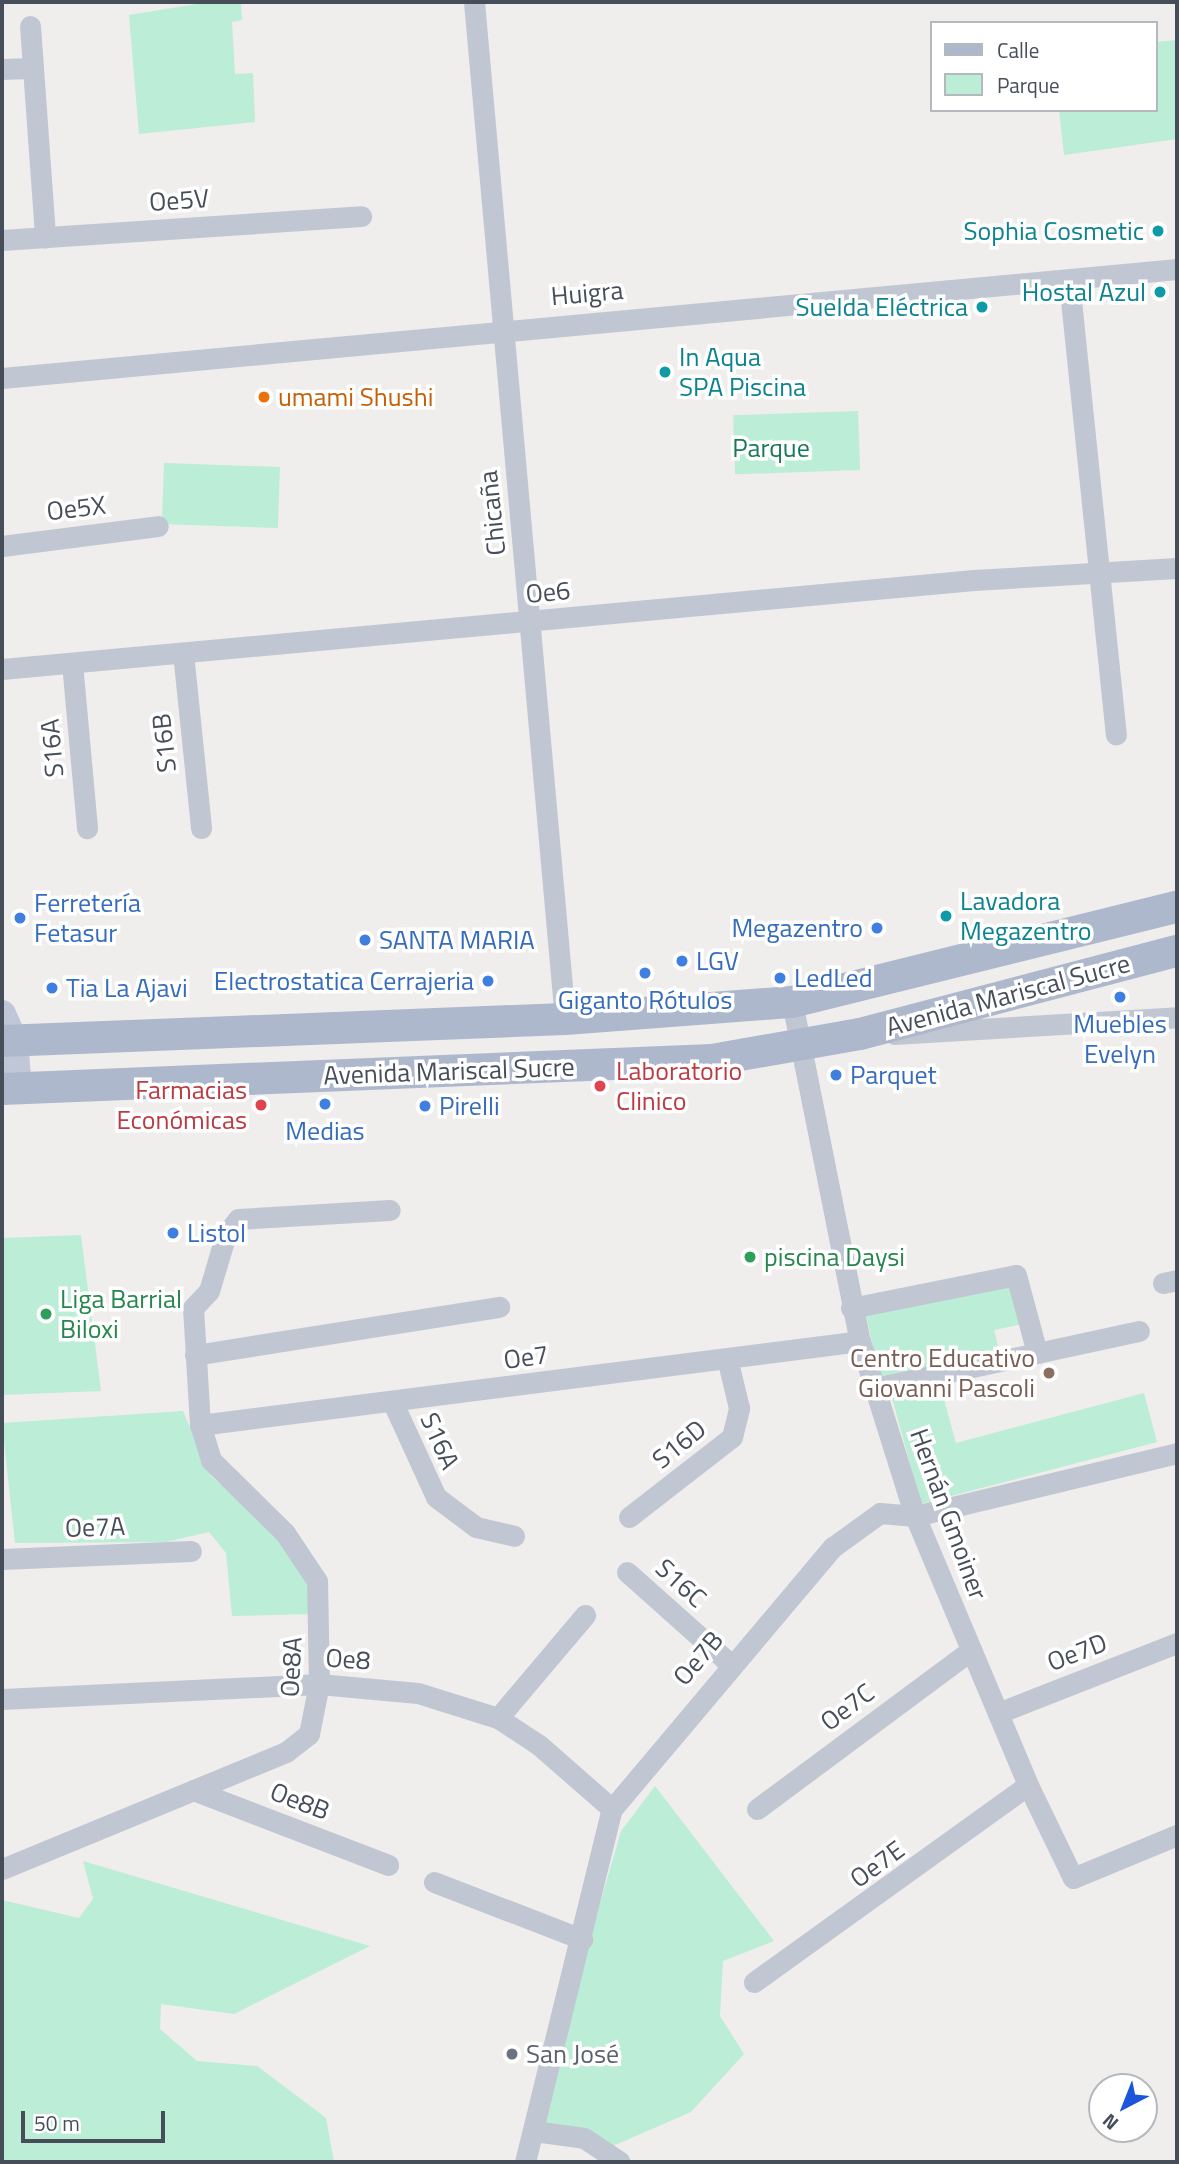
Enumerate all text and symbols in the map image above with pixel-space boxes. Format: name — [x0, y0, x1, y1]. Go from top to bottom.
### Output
legend — [930, 21, 1158, 112]
text: Calle — [997, 34, 1039, 66]
text: Parque — [997, 69, 1060, 101]
street label: Oe5V — [148, 182, 210, 218]
place label: Sophia Cosmetic — [963, 215, 1144, 247]
marker: Sophia Cosmetic — [1150, 223, 1166, 239]
street label: Huigra — [550, 274, 624, 312]
place label: Hostal Azul — [1022, 276, 1146, 308]
marker: Hostal Azul — [1152, 284, 1168, 300]
place label: Suelda Eléctrica — [795, 291, 968, 323]
marker: Suelda Eléctrica — [974, 299, 990, 315]
place label: In Aqua SPA Piscina — [679, 341, 806, 402]
marker: In Aqua SPA Piscina — [657, 364, 673, 380]
place label: umami Shushi — [278, 381, 433, 413]
marker: umami Shushi — [256, 389, 272, 405]
park label: Parque — [732, 432, 810, 464]
street label: Chicaña — [472, 469, 512, 557]
street label: Oe5X — [45, 489, 107, 527]
street label: Oe6 — [524, 575, 572, 609]
street label: S16B — [145, 712, 183, 774]
street label: S16A — [34, 717, 70, 779]
place label: Lavadora Megazentro — [960, 885, 1092, 946]
place label: Ferretería Fetasur — [34, 887, 141, 948]
marker: Lavadora Megazentro — [938, 908, 954, 924]
marker: Ferretería Fetasur — [12, 910, 28, 926]
place label: Megazentro — [731, 912, 863, 944]
marker: Megazentro — [869, 920, 885, 936]
place label: SANTA MARIA — [379, 924, 535, 956]
marker: SANTA MARIA — [357, 932, 373, 948]
place label: LGV — [696, 945, 739, 977]
street label: Avenida Mariscal Sucre — [883, 947, 1133, 1043]
marker: LGV — [674, 953, 690, 969]
place label: LedLed — [794, 962, 872, 994]
place label: Electrostatica Cerrajeria — [214, 965, 474, 997]
marker: Giganto Rótulos — [637, 965, 653, 981]
marker: LedLed — [772, 970, 788, 986]
place label: Tia La Ajavi — [66, 972, 188, 1004]
marker: Electrostatica Cerrajeria — [480, 973, 496, 989]
marker: Tia La Ajavi — [44, 980, 60, 996]
place label: Giganto Rótulos — [558, 984, 732, 1016]
marker: Muebles Evelyn — [1112, 989, 1128, 1005]
place label: Muebles Evelyn — [1073, 1008, 1167, 1070]
street label: Avenida Mariscal Sucre — [323, 1051, 575, 1091]
place label: Laboratorio Clinico — [616, 1055, 742, 1116]
place label: Parquet — [850, 1059, 937, 1091]
marker: Parquet — [828, 1067, 844, 1083]
place label: Farmacias Económicas — [116, 1074, 247, 1136]
marker: Laboratorio Clinico — [590, 1076, 610, 1096]
place label: Pirelli — [439, 1090, 500, 1122]
marker: Medias — [317, 1096, 333, 1112]
marker: Farmacias Económicas — [253, 1097, 269, 1113]
marker: Pirelli — [417, 1098, 433, 1114]
place label: Medias — [285, 1115, 365, 1147]
place label: Listol — [187, 1217, 246, 1249]
marker: Listol — [165, 1225, 181, 1241]
place label: piscina Daysi — [764, 1241, 905, 1273]
marker: piscina Daysi — [742, 1249, 758, 1265]
place label: Liga Barrial Biloxi — [60, 1283, 182, 1344]
marker: Liga Barrial Biloxi — [38, 1306, 54, 1322]
street label: Oe7 — [502, 1338, 550, 1376]
place label: Centro Educativo Giovanni Pascoli — [850, 1342, 1035, 1404]
marker: Centro Educativo Giovanni Pascoli — [1041, 1365, 1057, 1381]
street label: S16A — [414, 1408, 466, 1474]
street label: S16D — [646, 1413, 712, 1475]
street label: Hernán Gmoiner — [904, 1424, 994, 1604]
street label: Oe7A — [64, 1510, 126, 1544]
street label: S16C — [649, 1552, 713, 1614]
street label: Oe7B — [666, 1625, 730, 1691]
street label: Oe7D — [1043, 1626, 1111, 1678]
street label: Oe8A — [274, 1636, 308, 1698]
street label: Oe8 — [325, 1642, 371, 1676]
street label: Oe7C — [814, 1677, 880, 1737]
street label: Oe8B — [266, 1776, 334, 1826]
street label: Oe7E — [844, 1834, 910, 1894]
place label: San José — [526, 2038, 619, 2070]
marker: San José — [504, 2046, 520, 2062]
north arrow — [1088, 2073, 1158, 2143]
scale bar — [24, 2098, 168, 2142]
text: 50 m — [34, 2107, 80, 2139]
text: N — [1095, 2107, 1125, 2138]

